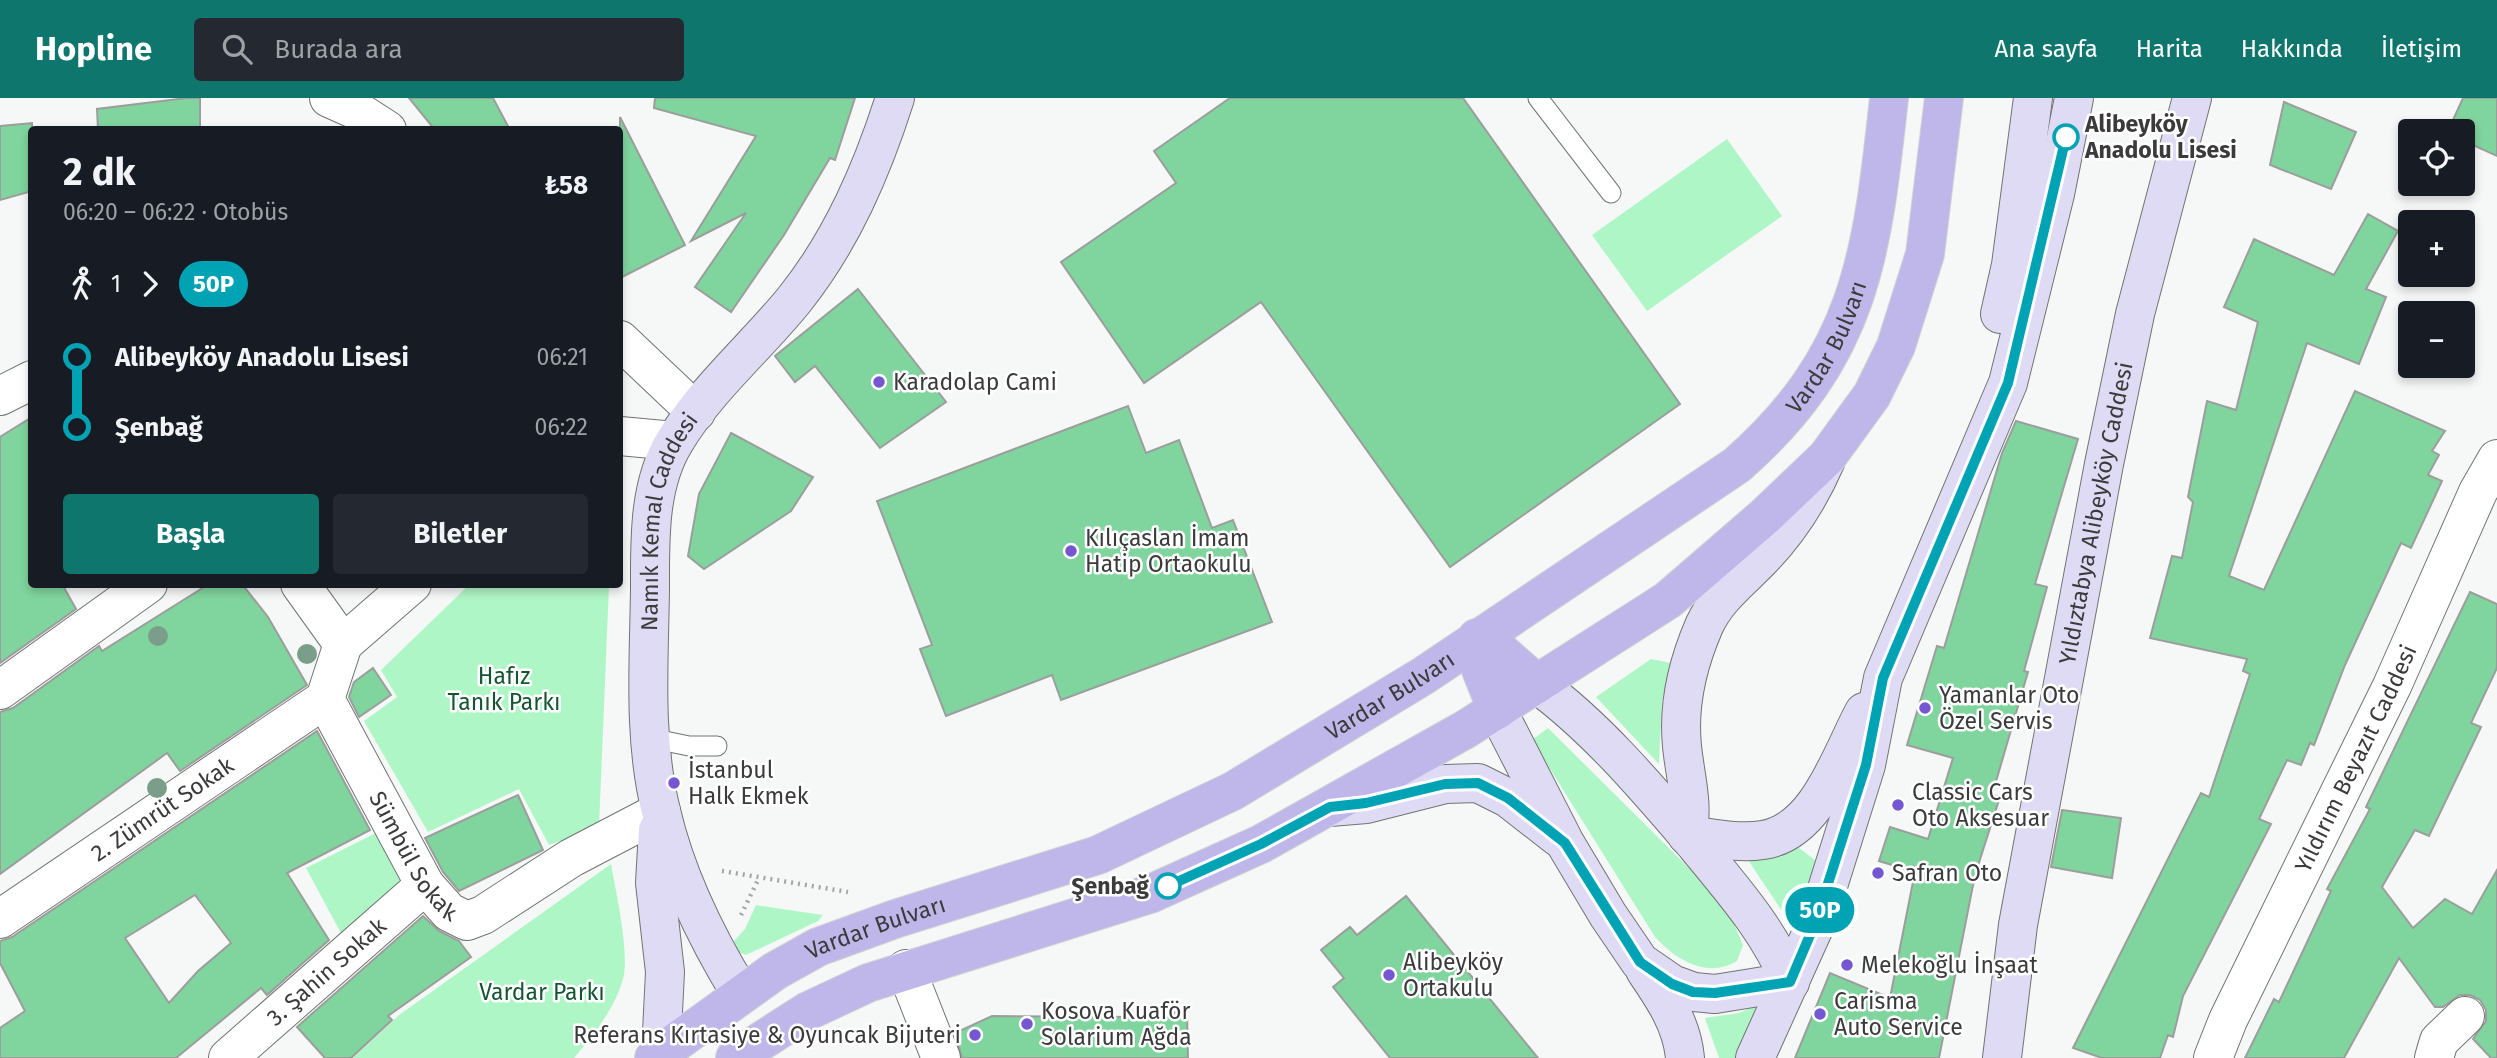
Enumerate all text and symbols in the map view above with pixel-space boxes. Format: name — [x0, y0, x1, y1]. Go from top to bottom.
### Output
search box — [194, 18, 684, 81]
text: Hopline — [35, 29, 152, 69]
icon: search — [218, 30, 256, 68]
text: Burada ara — [274, 34, 403, 65]
text: Ana sayfa — [1994, 35, 2098, 63]
text: Harita — [2136, 35, 2203, 63]
text: Hakkında — [2241, 35, 2343, 63]
text: İletişim — [2381, 35, 2462, 63]
place label: Alibeyköy Anadolu Lisesi — [2084, 110, 2237, 164]
map controls — [2398, 119, 2475, 378]
button: locate — [2398, 119, 2475, 196]
marker: Alibeyköy Anadolu Lisesi — [2053, 124, 2079, 150]
text: 2 dk — [63, 149, 135, 195]
text: ₺58 — [545, 170, 588, 201]
text: 06:20 – 06:22 · Otobüs — [63, 198, 288, 226]
button: + — [2398, 210, 2475, 287]
icon: walk — [63, 265, 101, 303]
icon: forward — [131, 265, 169, 303]
text: 1 — [111, 270, 121, 298]
text: 50P — [193, 270, 234, 298]
street label: Vardar Bulvarı — [1780, 277, 1872, 419]
button: − — [2398, 301, 2475, 378]
text: Alibeyköy Anadolu Lisesi — [115, 342, 409, 373]
text: 06:21 — [537, 343, 588, 371]
street label: Yıldıztabya Alibeyköy Caddesi — [2053, 359, 2139, 667]
place label: Karadolap Cami — [893, 368, 1057, 396]
marker: Karadolap Cami — [871, 374, 887, 390]
street label: Namık Kemal Caddesi — [635, 407, 704, 631]
text: Şenbağ — [115, 412, 203, 443]
text: 06:22 — [535, 413, 588, 441]
button: Başla — [63, 494, 319, 574]
button: Biletler — [333, 494, 588, 574]
place label: Kılıçaslan İmam Hatip Ortaokulu — [1085, 524, 1252, 578]
marker: Kılıçaslan İmam Hatip Ortaokulu — [1063, 543, 1079, 559]
street label: Yıldırım Beyazıt Caddesi — [2289, 640, 2423, 877]
street label: Vardar Bulvarı — [1320, 645, 1460, 746]
park label: Hafız Tanık Parkı — [448, 662, 560, 716]
place label: Yamanlar Oto Özel Servis — [1939, 681, 2079, 735]
marker: Yamanlar Oto Özel Servis — [1917, 700, 1933, 716]
street label: 2. Zümrüt Sokak — [86, 751, 239, 867]
place label: İstanbul Halk Ekmek — [688, 756, 809, 810]
marker: İstanbul Halk Ekmek — [666, 775, 682, 791]
place label: Classic Cars Oto Aksesuar — [1912, 778, 2049, 832]
street label: Sümbül Sokak — [363, 786, 461, 928]
marker: Classic Cars Oto Aksesuar — [1890, 797, 1906, 813]
place label: Safran Oto — [1892, 859, 2002, 887]
marker: Safran Oto — [1870, 865, 1886, 881]
place label: Şenbağ — [1071, 872, 1149, 902]
marker: Şenbağ — [1155, 873, 1181, 899]
line badge: 50P — [1780, 887, 1860, 933]
street label: Vardar Bulvarı — [800, 890, 949, 965]
text: 50P — [1799, 896, 1841, 924]
street label: 3. Şahin Sokak — [261, 912, 392, 1031]
place label: Alibeyköy Ortakulu — [1403, 948, 1504, 1002]
place label: Melekoğlu İnşaat — [1861, 951, 2038, 979]
marker: Melekoğlu İnşaat — [1839, 957, 1855, 973]
marker: Alibeyköy Ortakulu — [1381, 967, 1397, 983]
park label: Vardar Parkı — [479, 978, 605, 1006]
place label: Carisma Auto Service — [1834, 987, 1963, 1041]
place label: Kosova Kuaför Solarium Ağda — [1041, 997, 1192, 1051]
marker: Carisma Auto Service — [1812, 1006, 1828, 1022]
marker: Kosova Kuaför Solarium Ağda — [1019, 1016, 1035, 1032]
place label: Referans Kırtasiye & Oyuncak Bijuteri — [573, 1021, 961, 1049]
marker: Referans Kırtasiye & Oyuncak Bijuteri — [967, 1027, 983, 1043]

